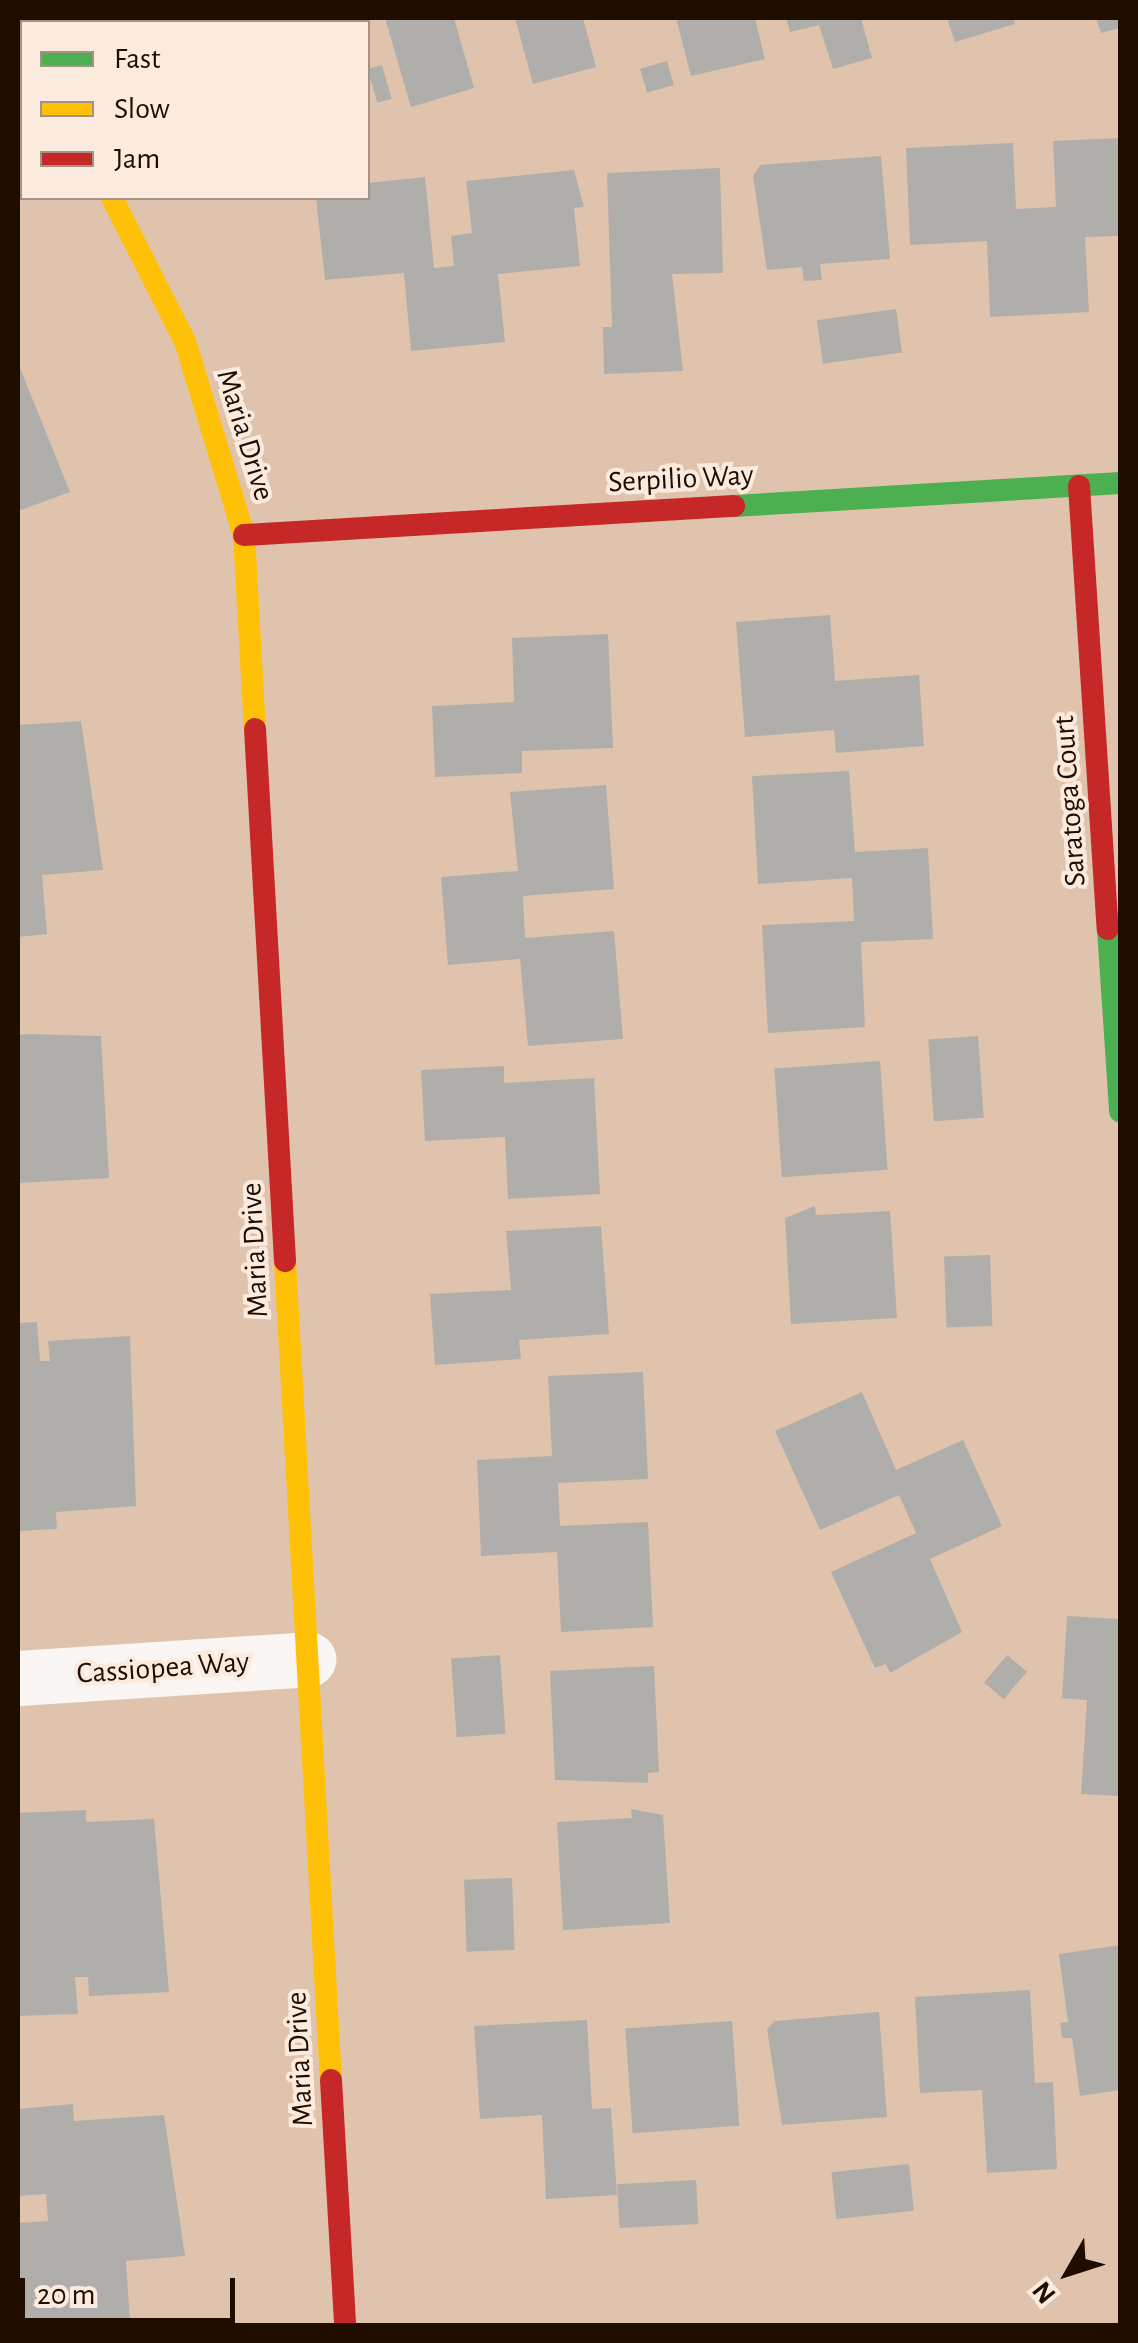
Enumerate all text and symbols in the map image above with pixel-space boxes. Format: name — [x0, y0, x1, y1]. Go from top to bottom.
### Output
legend — [20, 20, 370, 200]
text: Fast — [114, 44, 161, 74]
text: Slow — [114, 94, 170, 124]
text: Jam — [114, 144, 160, 174]
street label: Maria Drive — [208, 365, 282, 505]
street label: Serpilio Way — [607, 457, 755, 501]
street label: Saratoga Court — [1046, 714, 1094, 888]
street label: Maria Drive — [233, 1182, 277, 1318]
street label: Cassiopea Way — [75, 1644, 251, 1692]
street label: Maria Drive — [278, 1991, 322, 2127]
north arrow — [1018, 2223, 1118, 2323]
scale bar — [25, 2258, 240, 2320]
text: N — [1028, 2276, 1062, 2308]
text: 20 m — [37, 2280, 95, 2310]

